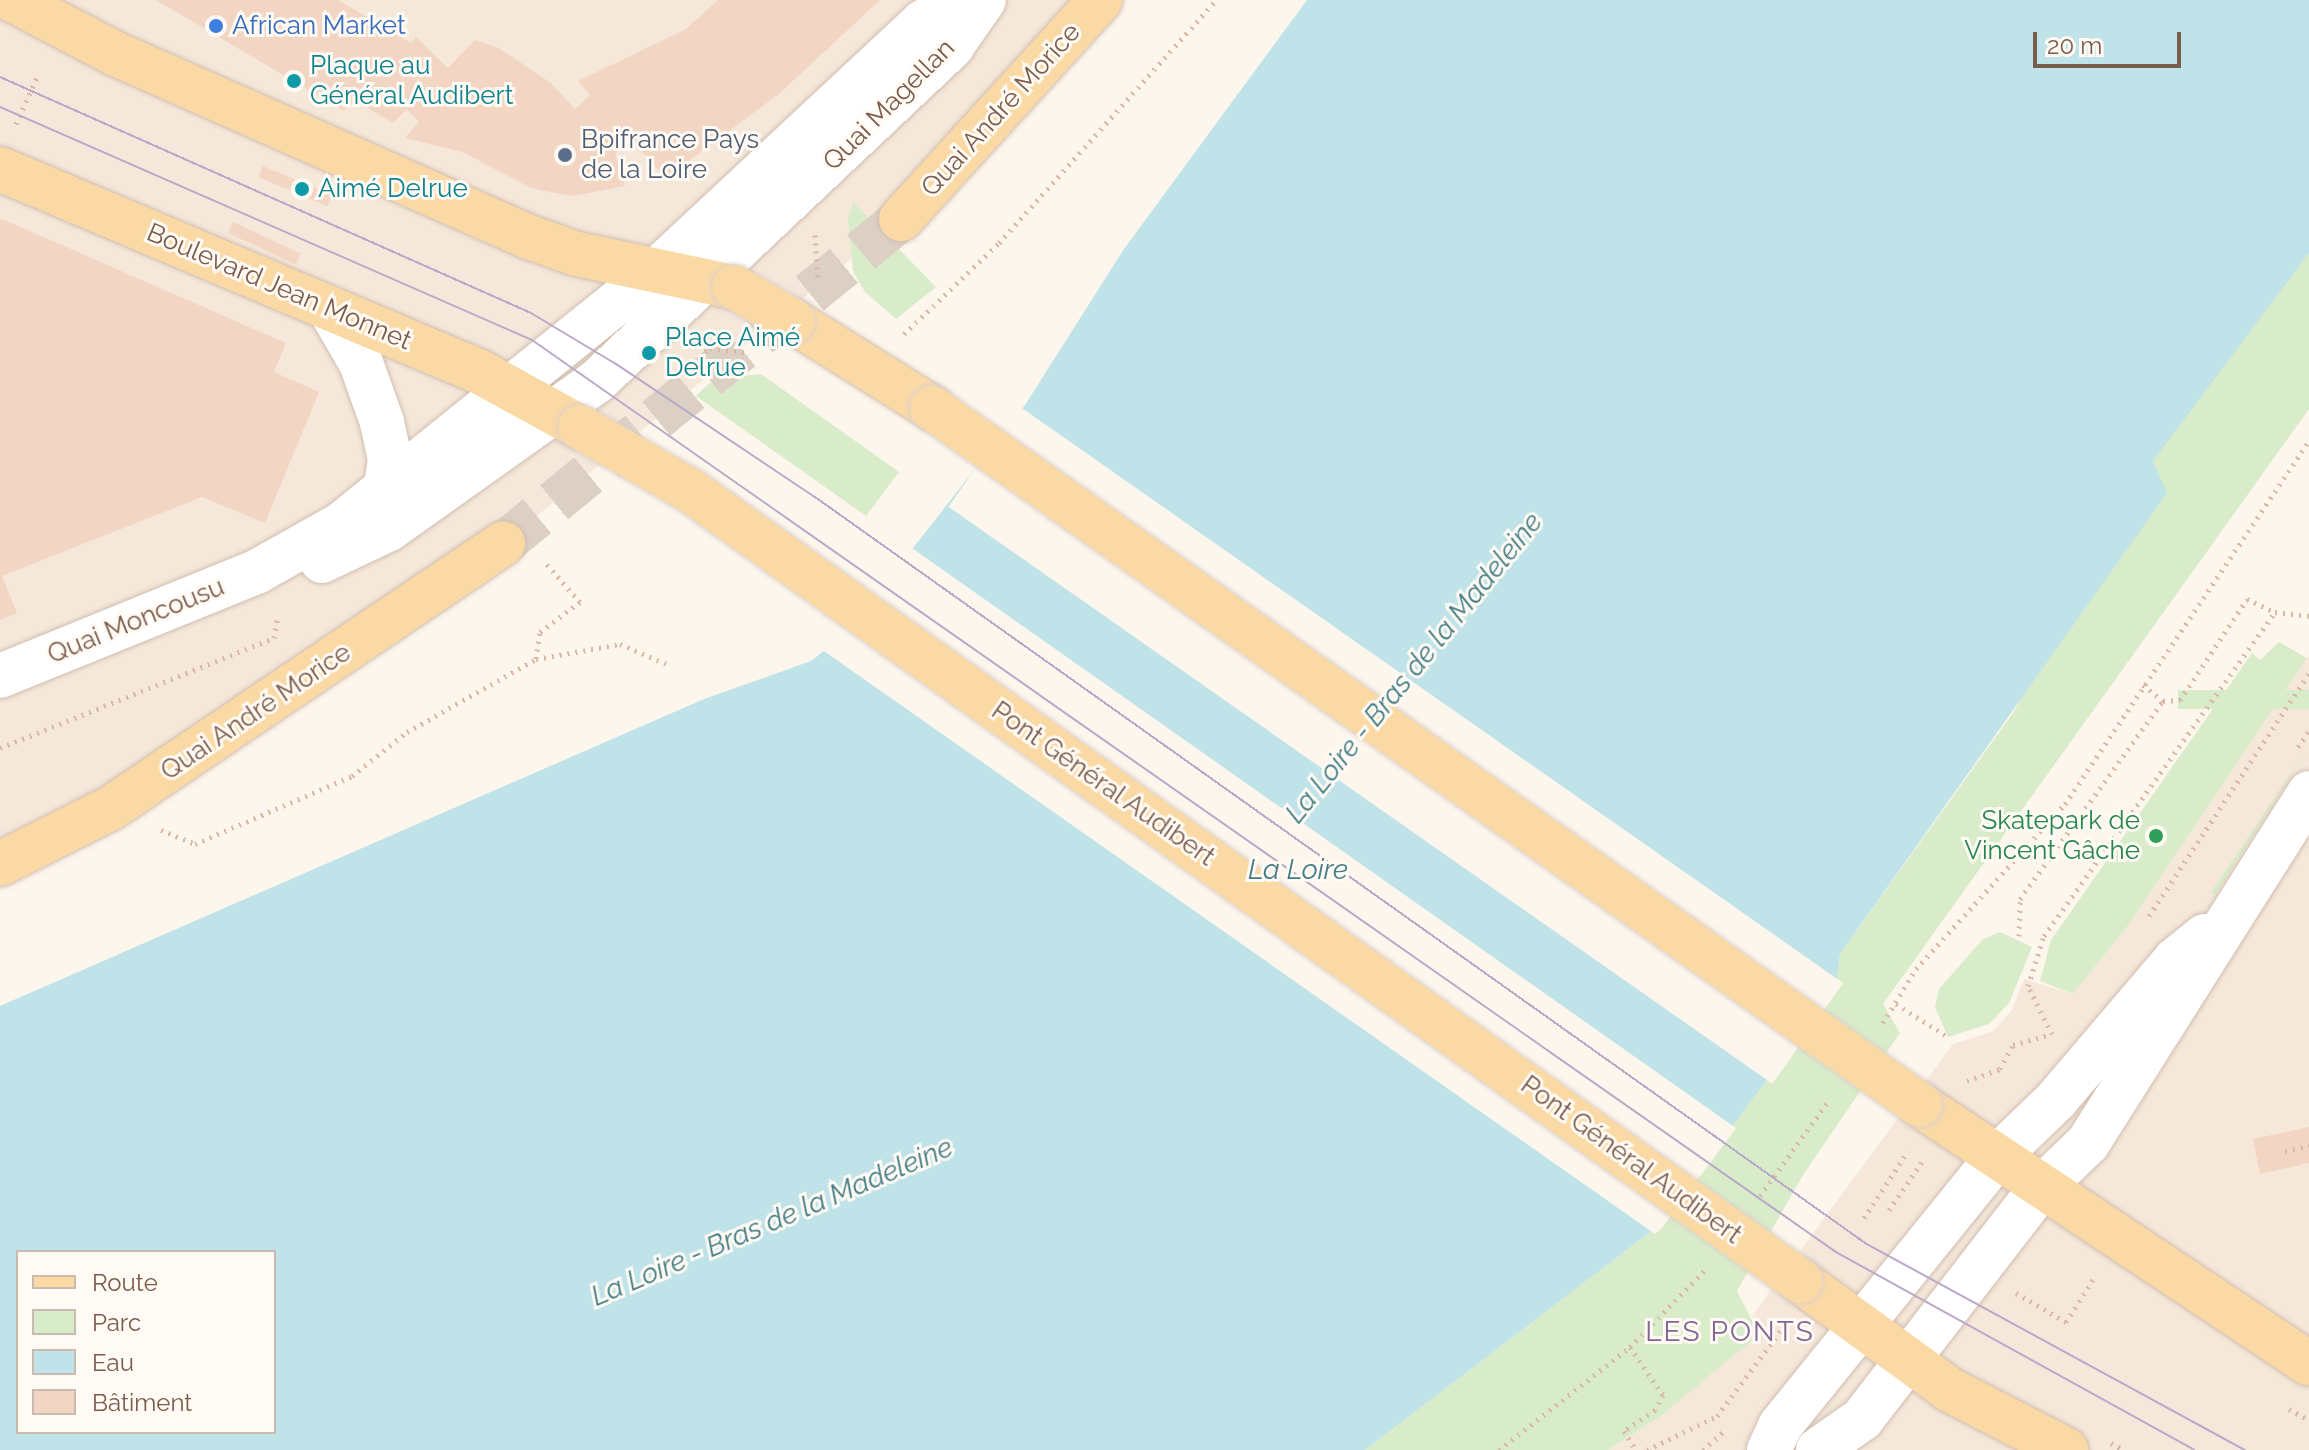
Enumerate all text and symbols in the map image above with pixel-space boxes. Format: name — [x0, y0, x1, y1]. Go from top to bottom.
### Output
place label: African Market — [232, 10, 406, 42]
scale bar — [2037, 16, 2185, 66]
marker: African Market — [207, 17, 225, 35]
street label: Quai André Morice — [915, 17, 1087, 203]
text: 20 m — [2047, 31, 2102, 60]
street label: Quai Magellan — [817, 33, 961, 177]
place label: Plaque au Général Audibert — [310, 50, 515, 112]
marker: Plaque au Général Audibert — [285, 72, 303, 90]
place label: Bpifrance Pays de la Loire — [581, 124, 759, 186]
marker: Bpifrance Pays de la Loire — [556, 146, 574, 164]
place label: Aimé Delrue — [318, 173, 468, 205]
marker: Aimé Delrue — [293, 180, 311, 198]
street label: Boulevard Jean Monnet — [142, 217, 416, 357]
place label: Place Aimé Delrue — [665, 322, 801, 384]
marker: Place Aimé Delrue — [640, 344, 658, 362]
water label: La Loire - Bras de la Madeleine — [1278, 506, 1550, 830]
street label: Quai Moncousu — [43, 571, 229, 671]
street label: Quai André Morice — [155, 637, 357, 787]
street label: Pont Général Audibert — [985, 695, 1221, 873]
place label: Skatepark de Vincent Gâche — [1964, 805, 2140, 866]
marker: Skatepark de Vincent Gâche — [2147, 827, 2165, 845]
water label: La Loire — [1248, 853, 1348, 887]
street label: Pont Général Audibert — [1514, 1069, 1748, 1251]
water label: La Loire - Bras de la Madeleine — [586, 1130, 958, 1314]
legend — [16, 1250, 276, 1434]
text: Route — [92, 1268, 158, 1297]
text: Parc — [92, 1308, 141, 1337]
district label: LES PONTS — [1645, 1315, 1815, 1349]
text: Eau — [92, 1348, 134, 1377]
text: Bâtiment — [92, 1388, 192, 1417]

